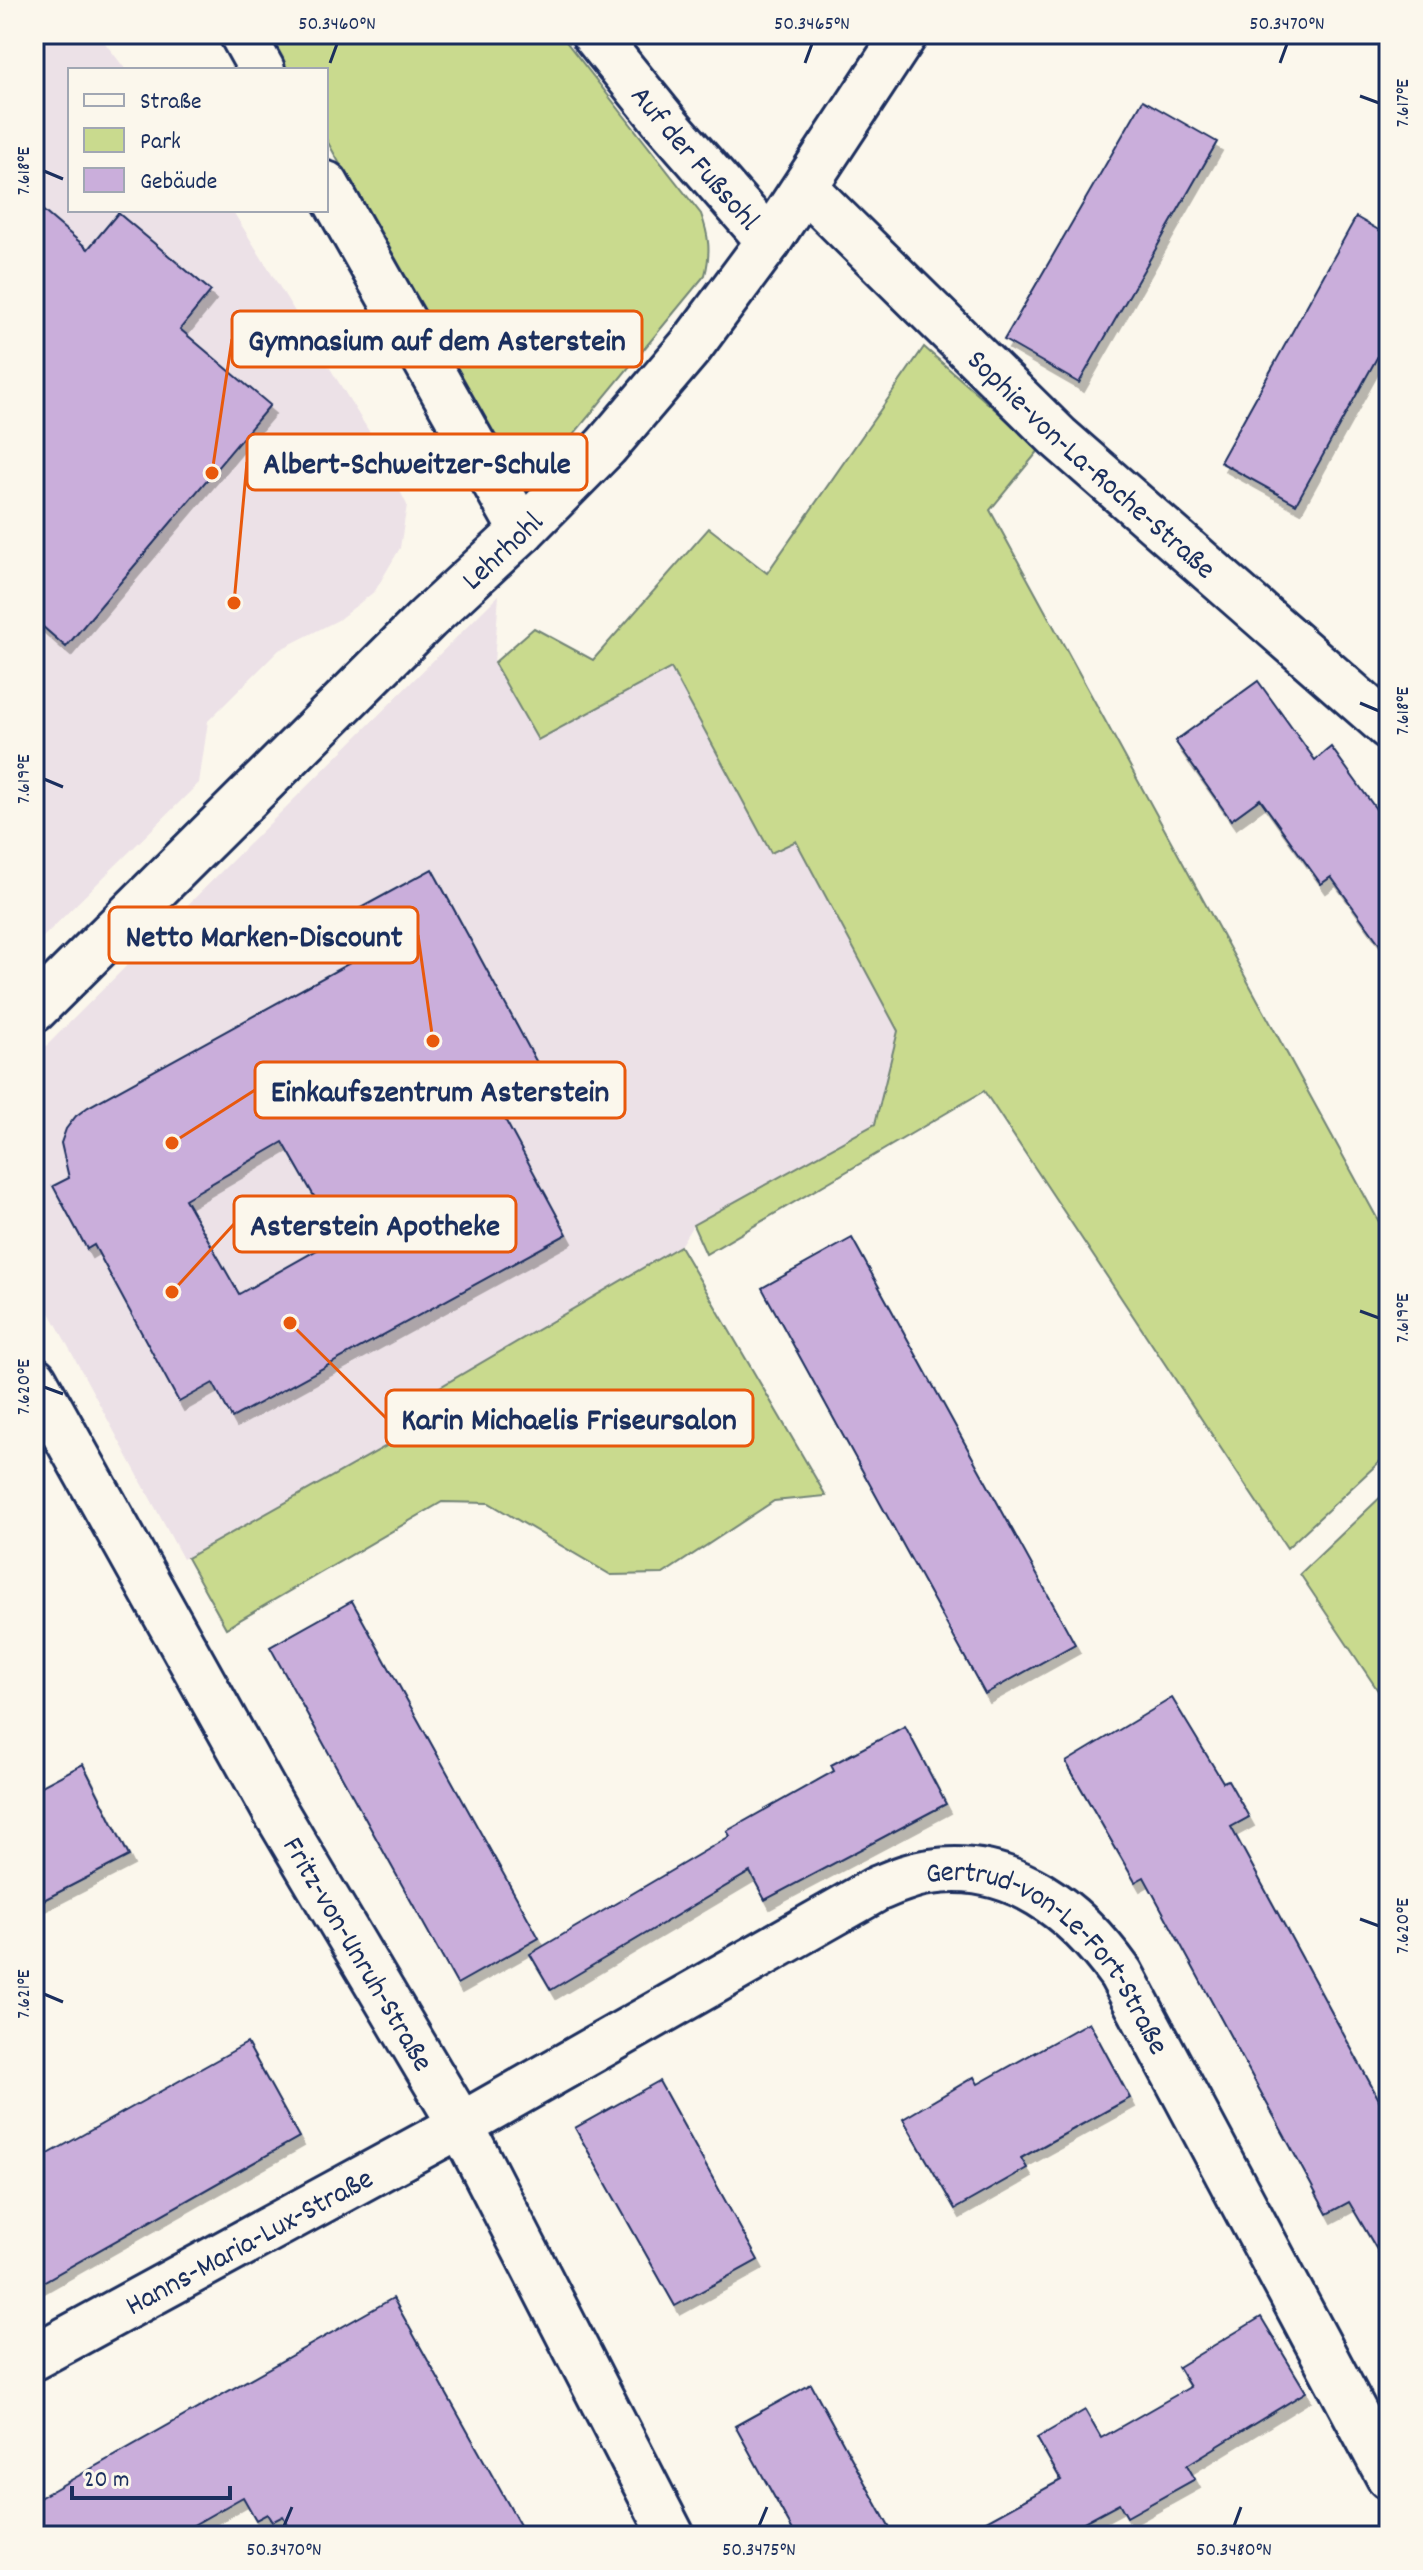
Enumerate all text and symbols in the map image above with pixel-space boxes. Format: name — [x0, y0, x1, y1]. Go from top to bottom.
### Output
text: 50.3460°N — [298, 11, 376, 39]
text: 50.3465°N — [774, 11, 850, 39]
text: 50.3470°N — [1249, 11, 1325, 39]
legend — [68, 68, 328, 212]
street label: Auf der Fußsohl — [618, 78, 768, 242]
text: 7.617°E — [1390, 79, 1418, 127]
text: Straße — [140, 86, 202, 120]
text: Park — [140, 126, 181, 160]
text: 7.618°E — [11, 147, 39, 195]
text: Gebäude — [140, 166, 217, 200]
callout: Gymnasium auf dem Asterstein — [232, 311, 642, 367]
text: Gymnasium auf dem Asterstein — [248, 321, 626, 367]
street label: Sophie-von-La-Roche-Straße — [955, 341, 1223, 592]
callout: Albert-Schweitzer-Schule — [247, 434, 587, 490]
text: Albert-Schweitzer-Schule — [263, 444, 571, 490]
street label: Lehrhohl — [454, 504, 555, 602]
text: 7.618°E — [1390, 687, 1418, 735]
text: 7.619°E — [11, 754, 39, 804]
callout: Netto Marken-Discount — [109, 907, 418, 963]
text: Netto Marken-Discount — [126, 917, 403, 963]
callout: Einkaufszentrum Asterstein — [255, 1062, 625, 1118]
text: Einkaufszentrum Asterstein — [271, 1072, 609, 1118]
callout: Asterstein Apotheke — [234, 1196, 516, 1252]
text: Asterstein Apotheke — [250, 1206, 500, 1252]
text: 7.619°E — [1390, 1293, 1418, 1343]
text: 7.620°E — [11, 1359, 39, 1415]
callout: Karin Michaelis Friseursalon — [386, 1390, 753, 1446]
text: Karin Michaelis Friseursalon — [401, 1400, 737, 1446]
street label: Fritz-von-Unruh-Straße — [269, 1830, 442, 2081]
street label: Gertrud-von-Le-Fort-Straße — [923, 1853, 1177, 2064]
text: 7.620°E — [1390, 1898, 1418, 1954]
text: 7.621°E — [11, 1969, 39, 2019]
street label: Hanns-Maria-Lux-Straße — [119, 2160, 382, 2329]
scale bar — [72, 2450, 230, 2500]
text: 20 m — [84, 2464, 130, 2498]
text: 50.3470°N — [246, 2537, 322, 2565]
text: 50.3475°N — [722, 2537, 796, 2565]
text: 50.3480°N — [1196, 2537, 1272, 2565]

